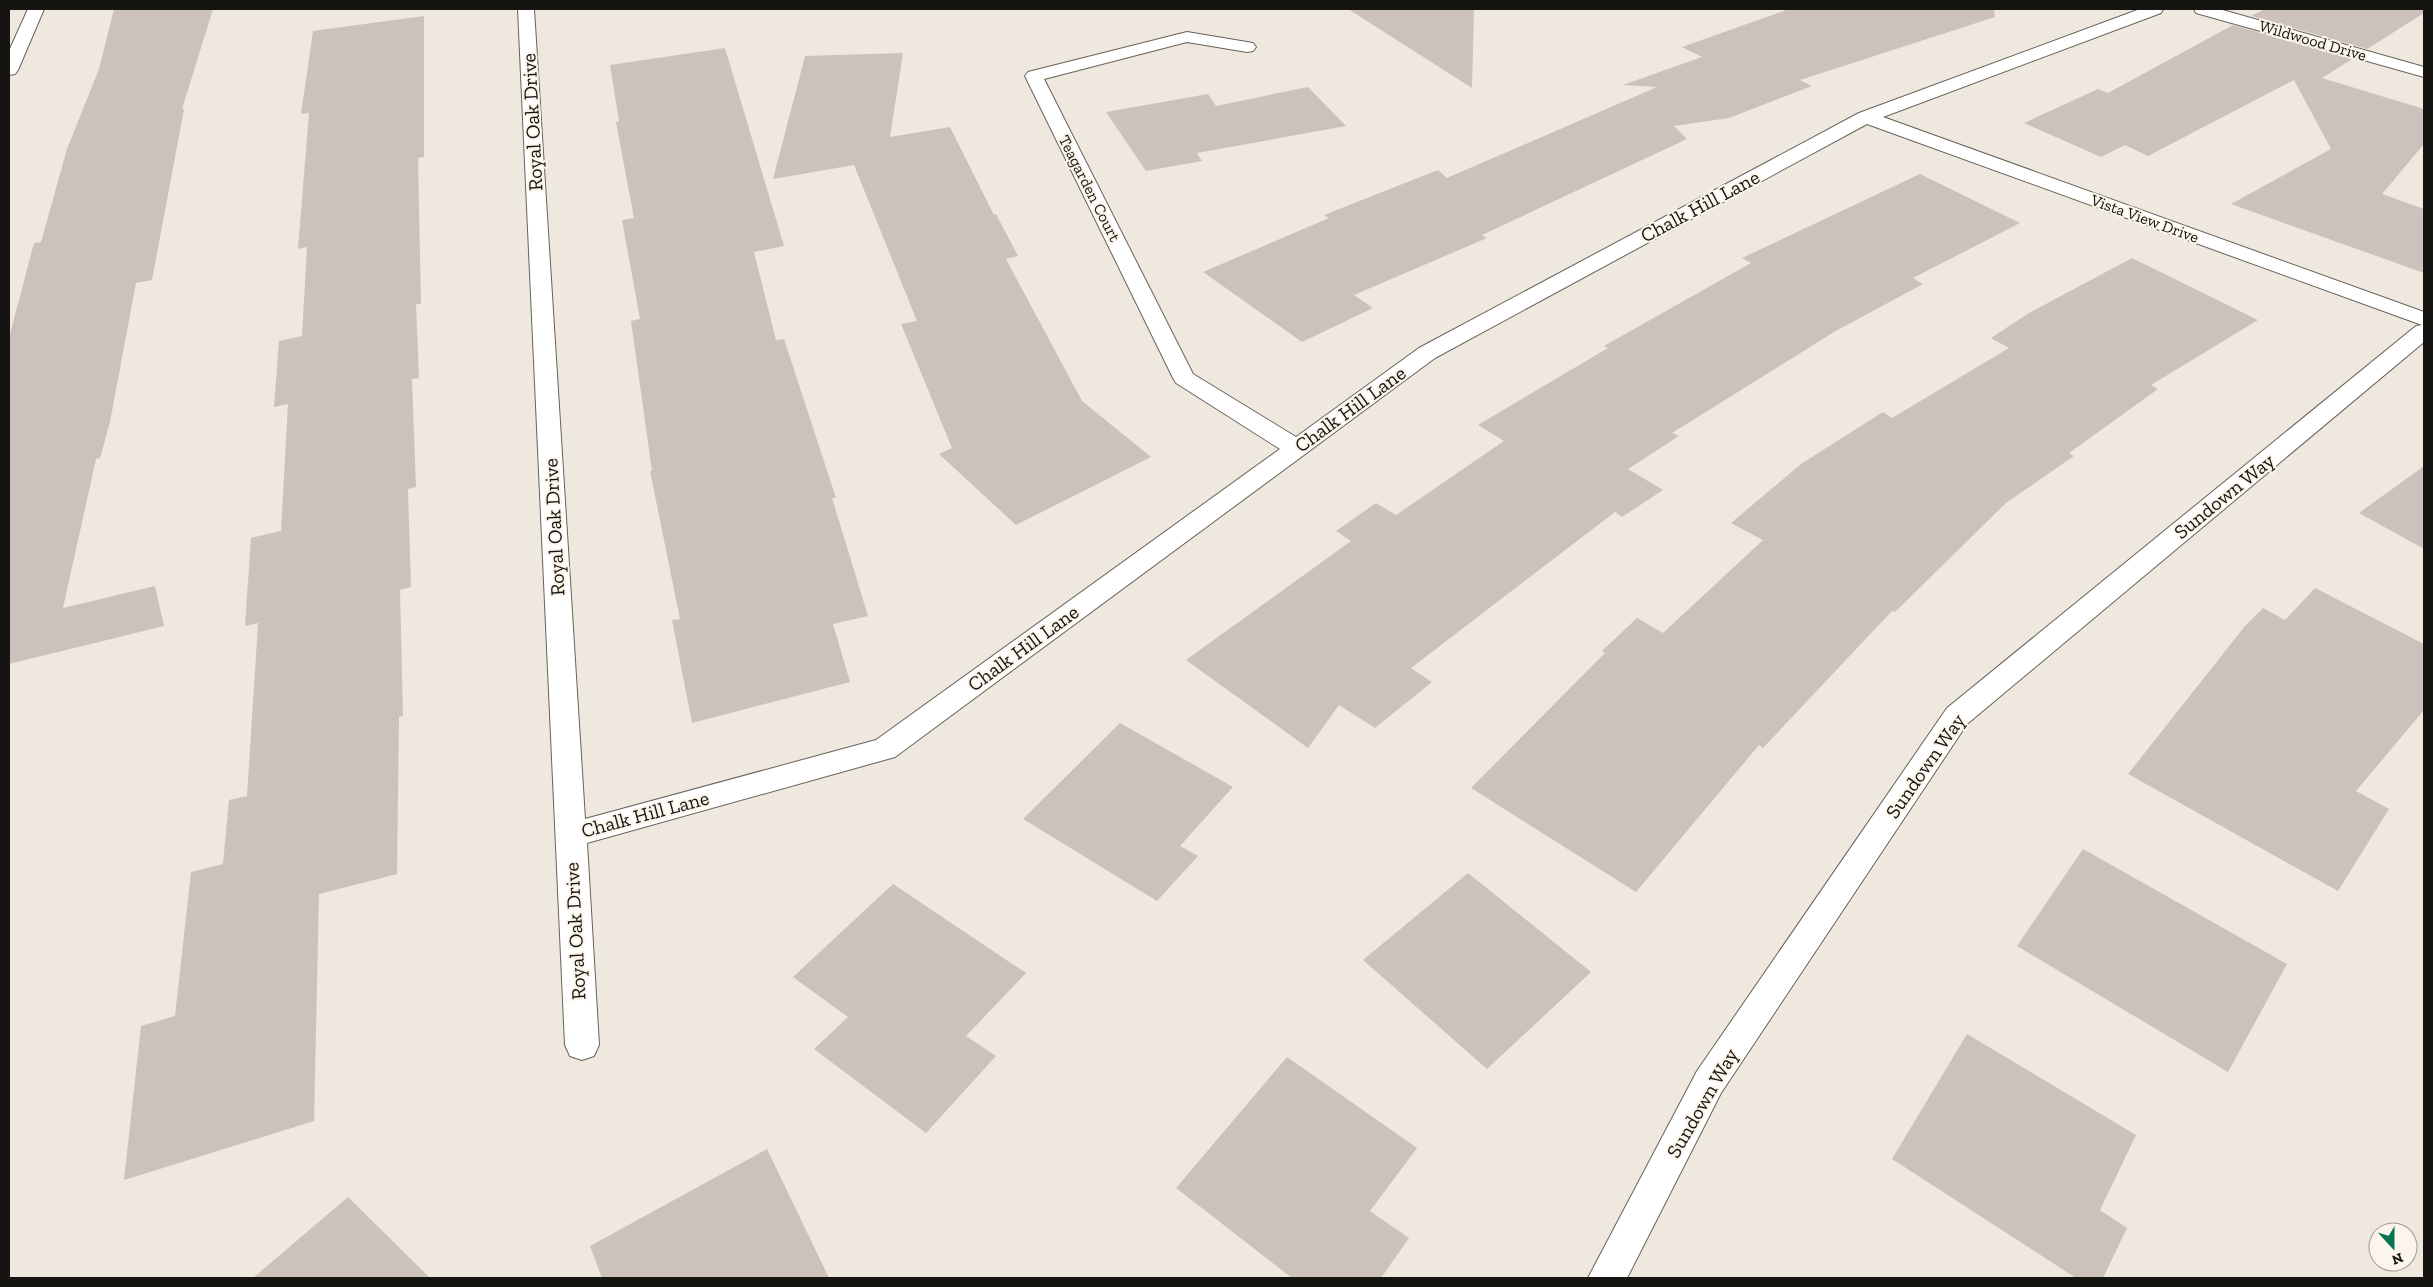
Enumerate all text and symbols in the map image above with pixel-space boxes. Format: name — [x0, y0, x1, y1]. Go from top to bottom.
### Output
street label: Wildwood Drive — [2257, 16, 2369, 65]
street label: Royal Oak Drive — [516, 52, 548, 192]
street label: Teagarden Court — [1055, 132, 1125, 245]
street label: Chalk Hill Lane — [1636, 165, 1764, 247]
street label: Vista View Drive — [2087, 190, 2201, 247]
street label: Chalk Hill Lane — [1290, 361, 1410, 457]
street label: Sundown Way — [2169, 448, 2280, 544]
street label: Royal Oak Drive — [538, 457, 570, 597]
street label: Chalk Hill Lane — [963, 600, 1083, 696]
street label: Sundown Way — [1880, 708, 1970, 823]
street label: Chalk Hill Lane — [578, 785, 712, 843]
street label: Royal Oak Drive — [559, 861, 591, 1001]
street label: Sundown Way — [1661, 1043, 1743, 1162]
north arrow — [2368, 1222, 2418, 1272]
text: N — [2389, 1249, 2405, 1269]

